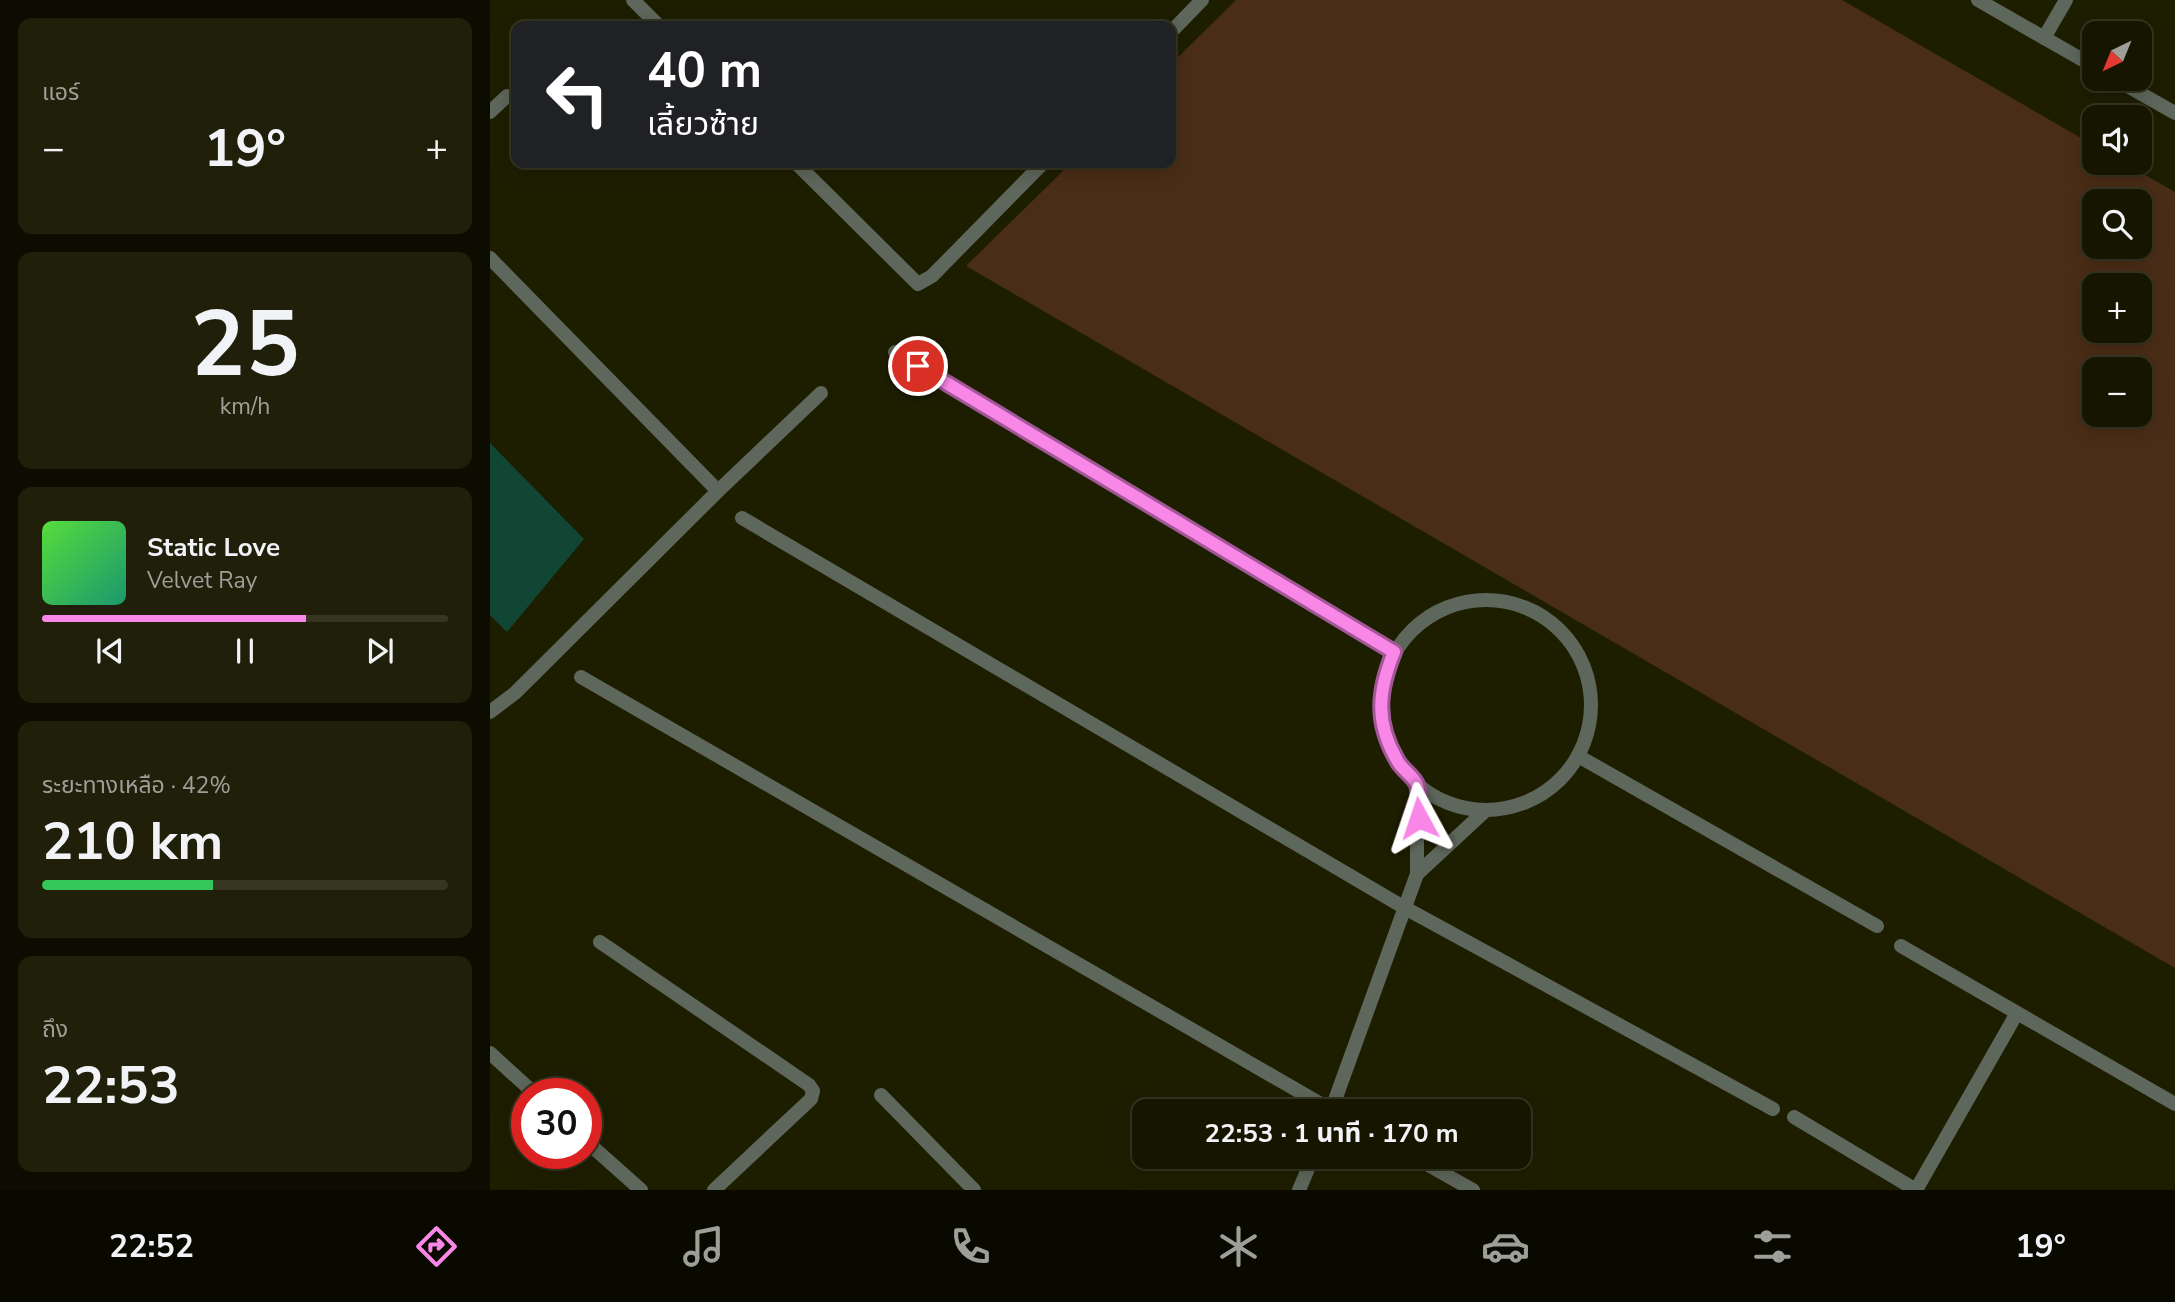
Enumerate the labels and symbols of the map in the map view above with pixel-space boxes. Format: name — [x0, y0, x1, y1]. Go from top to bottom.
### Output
north arrow — [2082, 21, 2152, 91]
pin — [888, 336, 948, 396]
position arrow — [1382, 781, 1456, 855]
speed limit sign: 30 — [511, 1078, 602, 1169]

